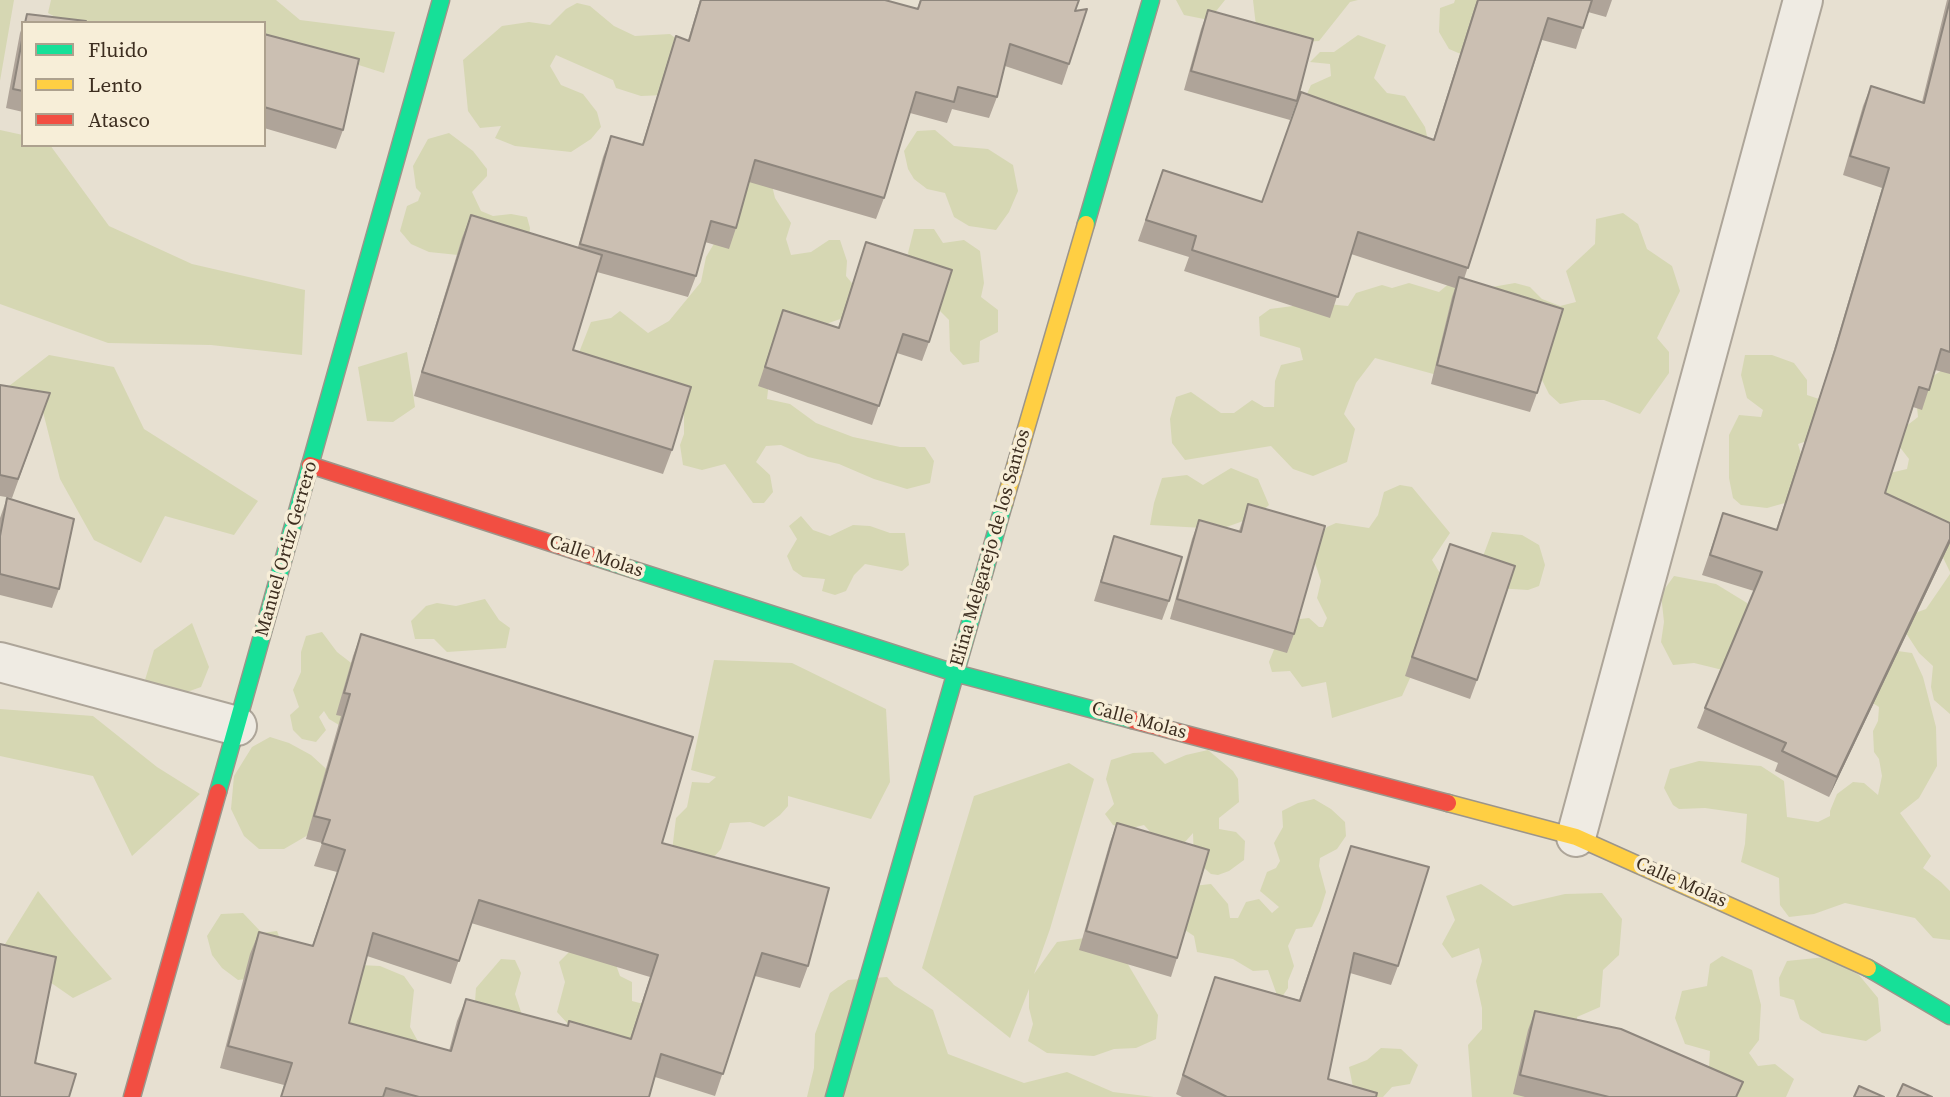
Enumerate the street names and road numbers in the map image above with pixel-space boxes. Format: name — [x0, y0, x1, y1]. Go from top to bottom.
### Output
street label: Elina Melgarejo de los Santos — [946, 427, 1036, 669]
street label: Manuel Ortiz Gerrero — [251, 459, 323, 639]
street label: Calle Molas — [546, 531, 646, 583]
street label: Calle Molas — [1089, 697, 1189, 745]
street label: Calle Molas — [1632, 853, 1730, 913]

